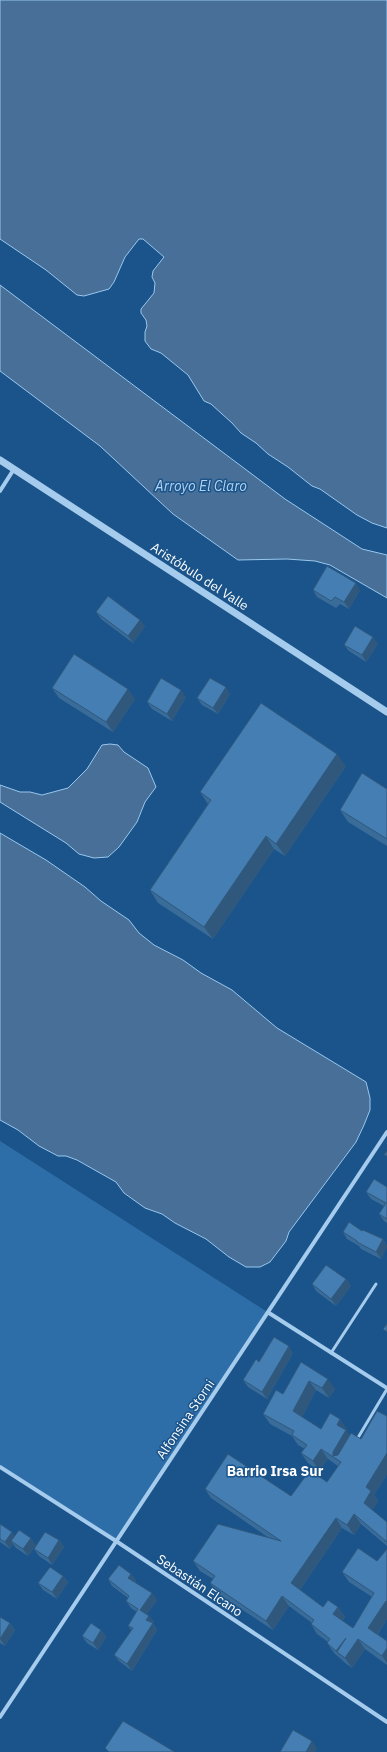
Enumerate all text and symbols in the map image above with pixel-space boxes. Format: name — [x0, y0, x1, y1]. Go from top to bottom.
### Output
water label: Arroyo El Claro — [154, 477, 247, 495]
street label: Aristóbulo del Valle — [148, 538, 252, 614]
street label: Alfonsina Storni — [153, 1376, 218, 1462]
district label: Barrio Irsa Sur — [227, 1462, 324, 1480]
street label: Sebastián Elcano — [154, 1550, 246, 1620]

